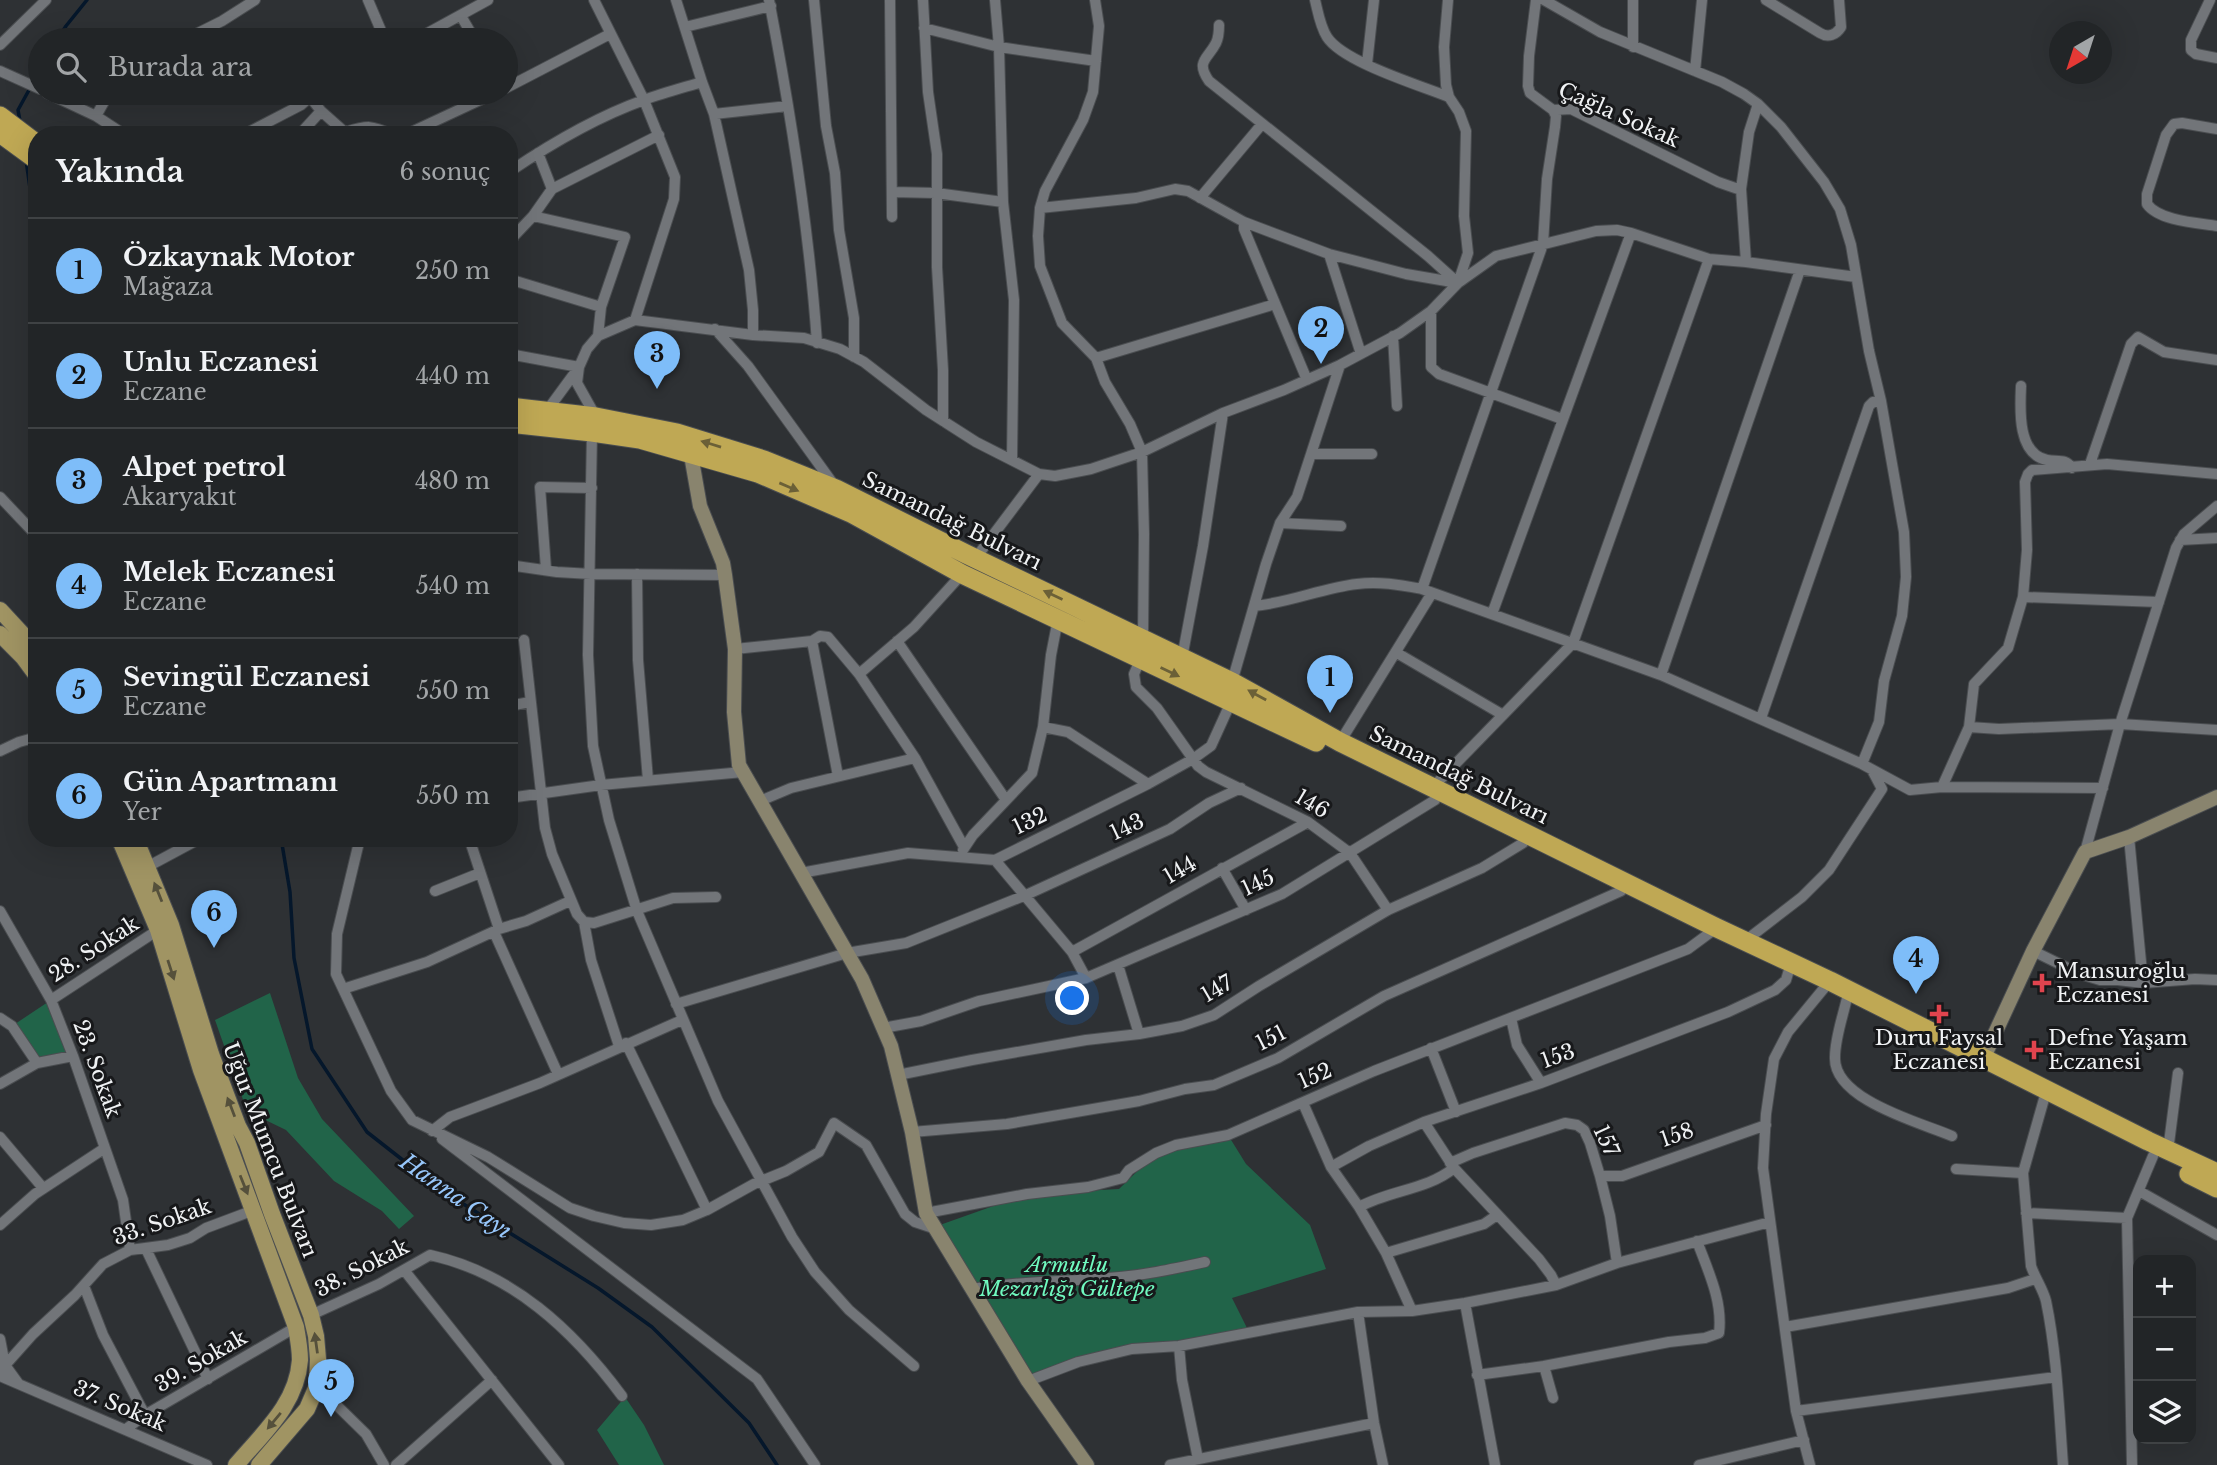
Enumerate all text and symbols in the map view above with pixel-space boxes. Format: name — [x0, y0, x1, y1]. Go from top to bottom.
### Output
north arrow — [2049, 21, 2112, 84]
search box — [28, 28, 518, 105]
icon: search — [52, 48, 90, 86]
text: Burada ara — [108, 51, 252, 83]
street label: Çağla Sokak — [1554, 77, 1684, 153]
text: Yakında — [56, 153, 184, 190]
text: 6 sonuç — [400, 158, 490, 186]
text: Özkaynak Motor — [123, 241, 355, 273]
text: 1 — [74, 257, 84, 285]
text: 250 m — [415, 257, 490, 285]
text: Mağaza — [123, 273, 213, 301]
pin: 2 — [1298, 306, 1344, 364]
pin: 3 — [634, 331, 680, 389]
text: Unlu Eczanesi — [123, 346, 319, 378]
text: 2 — [72, 362, 86, 390]
text: 440 m — [415, 362, 490, 390]
text: Eczane — [123, 378, 207, 406]
one-way arrow — [700, 438, 721, 448]
text: Alpet petrol — [123, 451, 286, 483]
street label: Samandağ Bulvarı — [858, 466, 1046, 576]
text: 3 — [72, 467, 86, 495]
text: 480 m — [415, 467, 490, 495]
one-way arrow — [779, 481, 800, 492]
text: Akaryakıt — [123, 483, 237, 511]
text: Melek Eczanesi — [123, 556, 335, 588]
text: 4 — [71, 572, 87, 600]
text: 540 m — [416, 572, 490, 600]
text: Eczane — [123, 588, 207, 616]
one-way arrow — [1042, 589, 1063, 600]
pin: 1 — [1307, 655, 1353, 713]
text: Sevingül Eczanesi — [123, 661, 370, 693]
one-way arrow — [1160, 667, 1180, 678]
text: 5 — [72, 677, 86, 705]
text: 550 m — [416, 677, 490, 705]
one-way arrow — [1246, 690, 1266, 702]
text: Eczane — [123, 693, 207, 721]
street label: Samandağ Bulvarı — [1365, 720, 1553, 830]
text: Gün Apartmanı — [123, 766, 338, 798]
text: 6 — [71, 782, 87, 810]
text: 550 m — [416, 782, 490, 810]
street label: 146 — [1290, 784, 1334, 824]
text: Yer — [123, 798, 162, 826]
street label: 132 — [1008, 802, 1052, 840]
street label: 143 — [1106, 808, 1148, 846]
street label: 144 — [1159, 850, 1201, 890]
street label: 145 — [1237, 864, 1279, 902]
one-way arrow — [152, 881, 163, 902]
pin: 6 — [191, 890, 237, 948]
street label: 28. Sokak — [44, 910, 144, 988]
pin: 4 — [1893, 936, 1939, 994]
place label: Mansuroğlu Eczanesi — [2056, 958, 2186, 1008]
one-way arrow — [166, 960, 177, 981]
street label: 147 — [1197, 969, 1238, 1008]
marker: Mansuroğlu Eczanesi — [2034, 975, 2050, 991]
your location — [1055, 981, 1089, 1015]
marker: Duru Faysal Eczanesi — [1931, 1006, 1947, 1022]
street label: 23. Sokak — [67, 1017, 127, 1122]
street label: 151 — [1251, 1019, 1291, 1057]
place label: Duru Faysal Eczanesi — [1875, 1025, 2003, 1075]
place label: Defne Yaşam Eczanesi — [2048, 1025, 2188, 1075]
street label: 153 — [1537, 1038, 1579, 1074]
street label: Uğur Mumcu Bulvarı — [217, 1039, 323, 1261]
marker: Defne Yaşam Eczanesi — [2026, 1042, 2042, 1058]
street label: 152 — [1294, 1057, 1336, 1095]
one-way arrow — [225, 1096, 236, 1117]
street label: 158 — [1657, 1117, 1697, 1153]
street label: 157 — [1587, 1121, 1625, 1161]
water label: Hanna Çayı — [394, 1147, 517, 1245]
one-way arrow — [239, 1175, 250, 1196]
street label: 33. Sokak — [109, 1193, 215, 1251]
street label: 38. Sokak — [311, 1233, 413, 1303]
park label: Armutlu Mezarlığı Gültepe — [978, 1252, 1155, 1302]
map controls — [2133, 1255, 2196, 1444]
button: + — [2133, 1255, 2196, 1318]
button: − — [2133, 1318, 2196, 1381]
street label: 39. Sokak — [150, 1324, 252, 1398]
one-way arrow — [311, 1332, 322, 1354]
pin: 5 — [308, 1359, 354, 1417]
street label: 37. Sokak — [70, 1375, 171, 1437]
button: layers — [2133, 1381, 2196, 1444]
one-way arrow — [266, 1411, 281, 1429]

